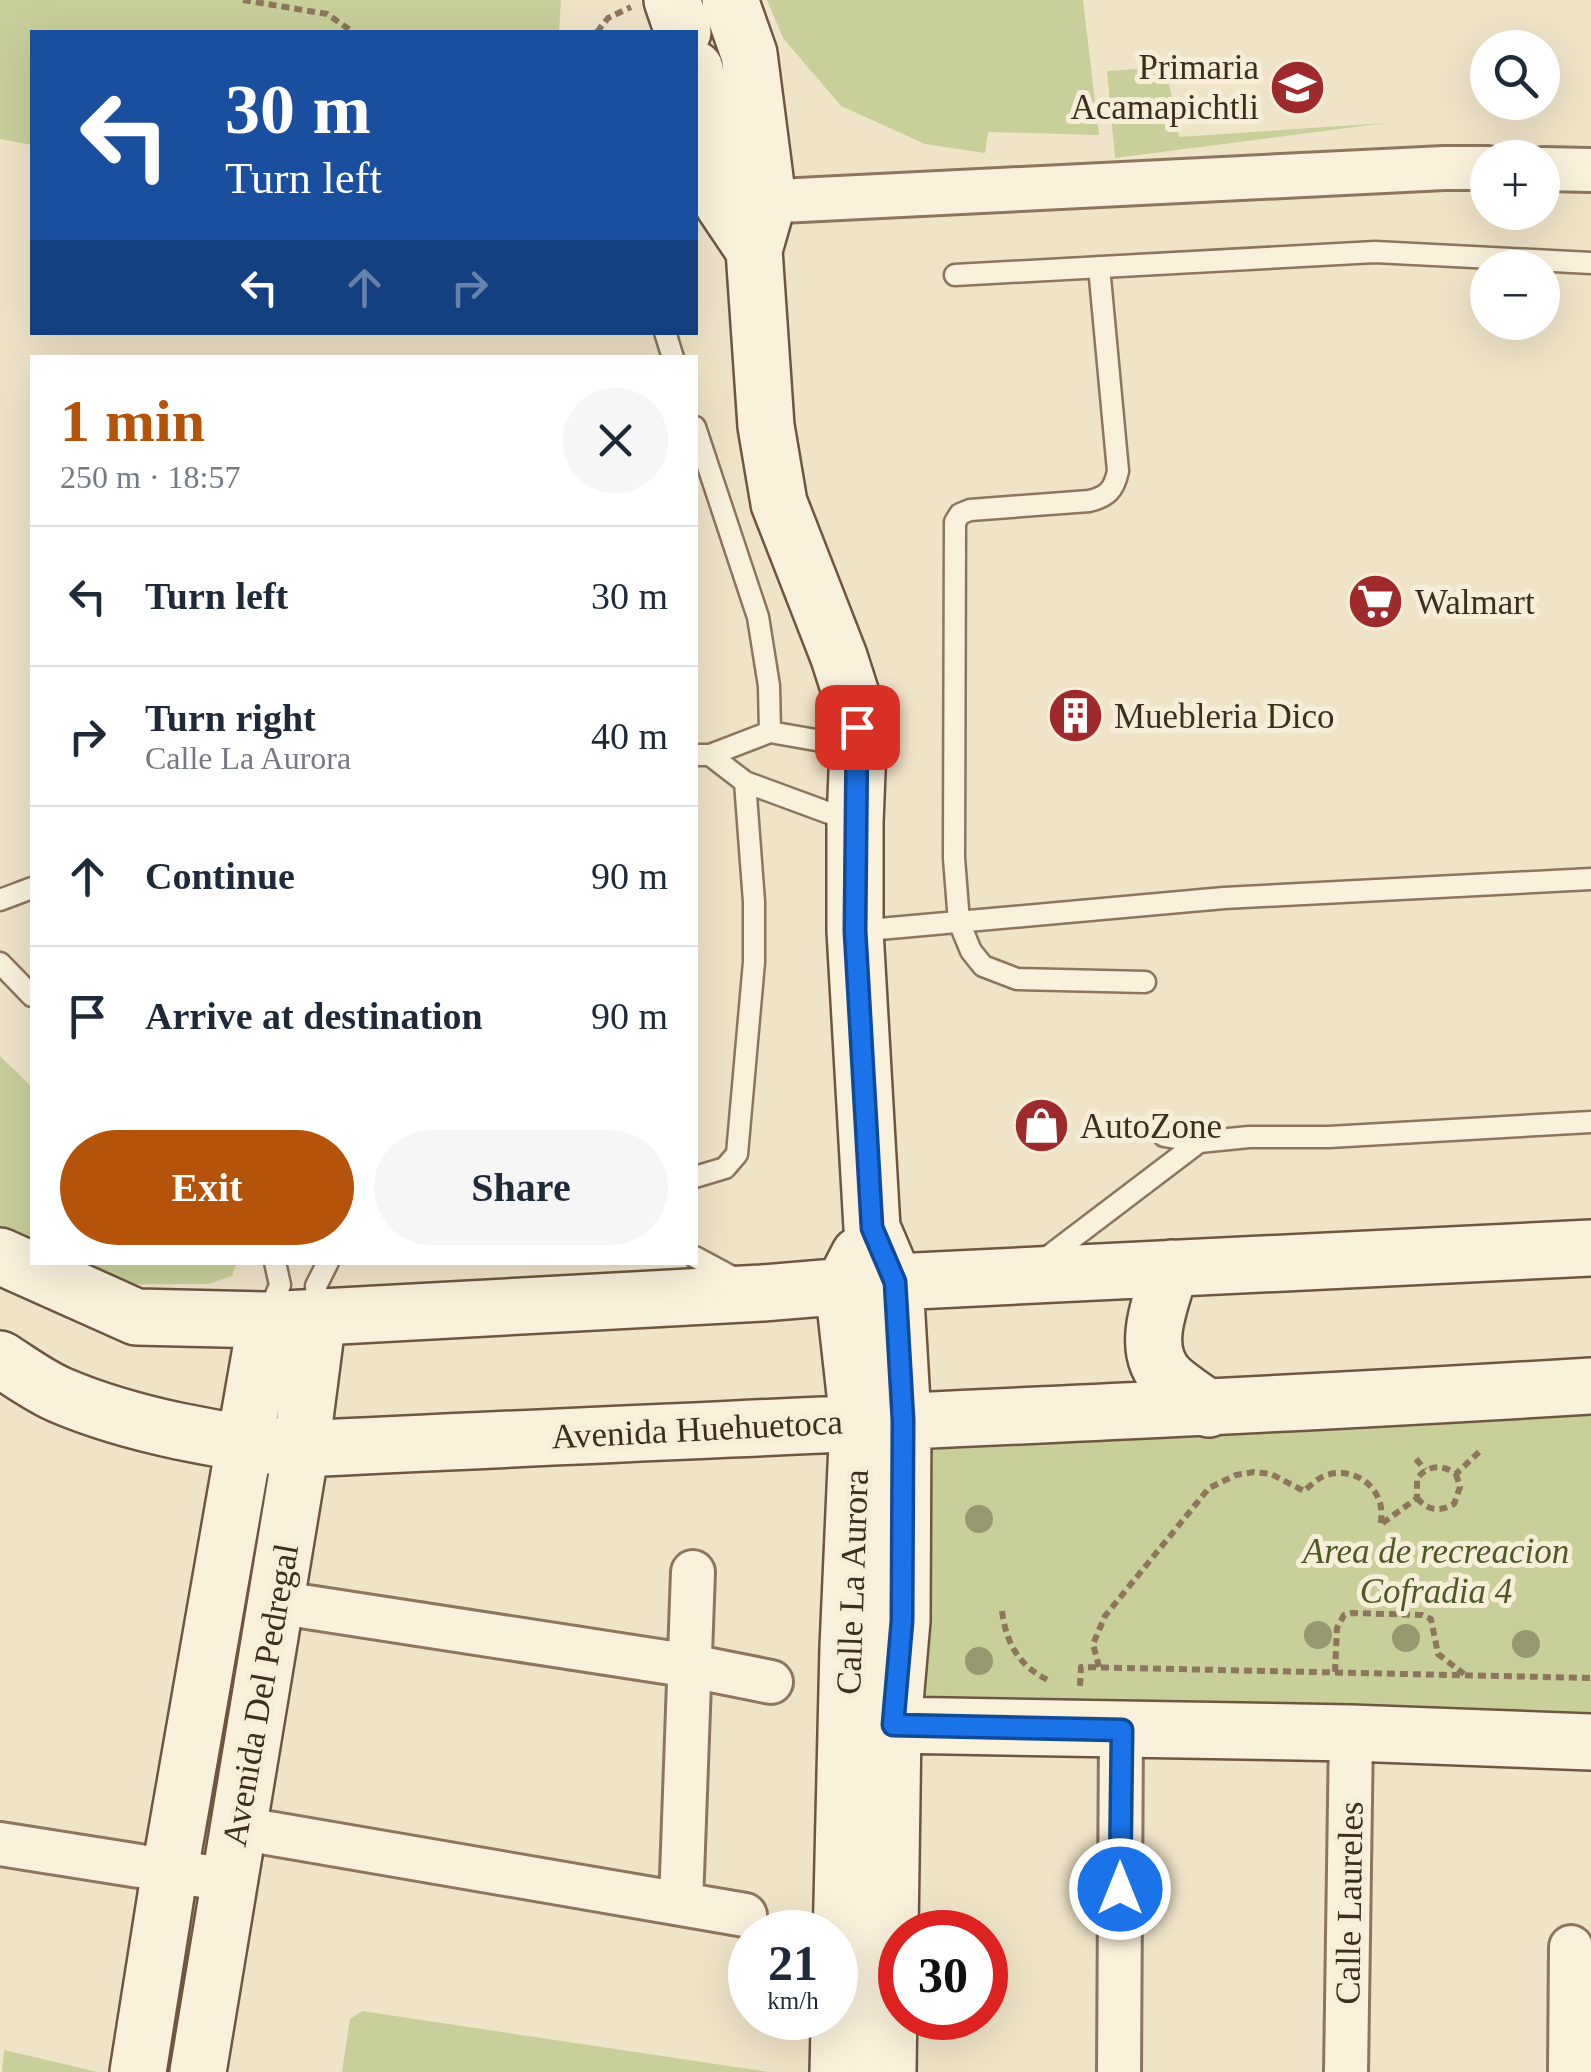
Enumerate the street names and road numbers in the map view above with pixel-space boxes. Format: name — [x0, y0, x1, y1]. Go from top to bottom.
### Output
street label: Avenida Huehuetoca — [550, 1402, 844, 1457]
street label: Calle La Aurora — [829, 1468, 876, 1695]
street label: Avenida Del Pedregal — [215, 1541, 306, 1849]
street label: Calle Laureles — [1328, 1801, 1371, 2005]

